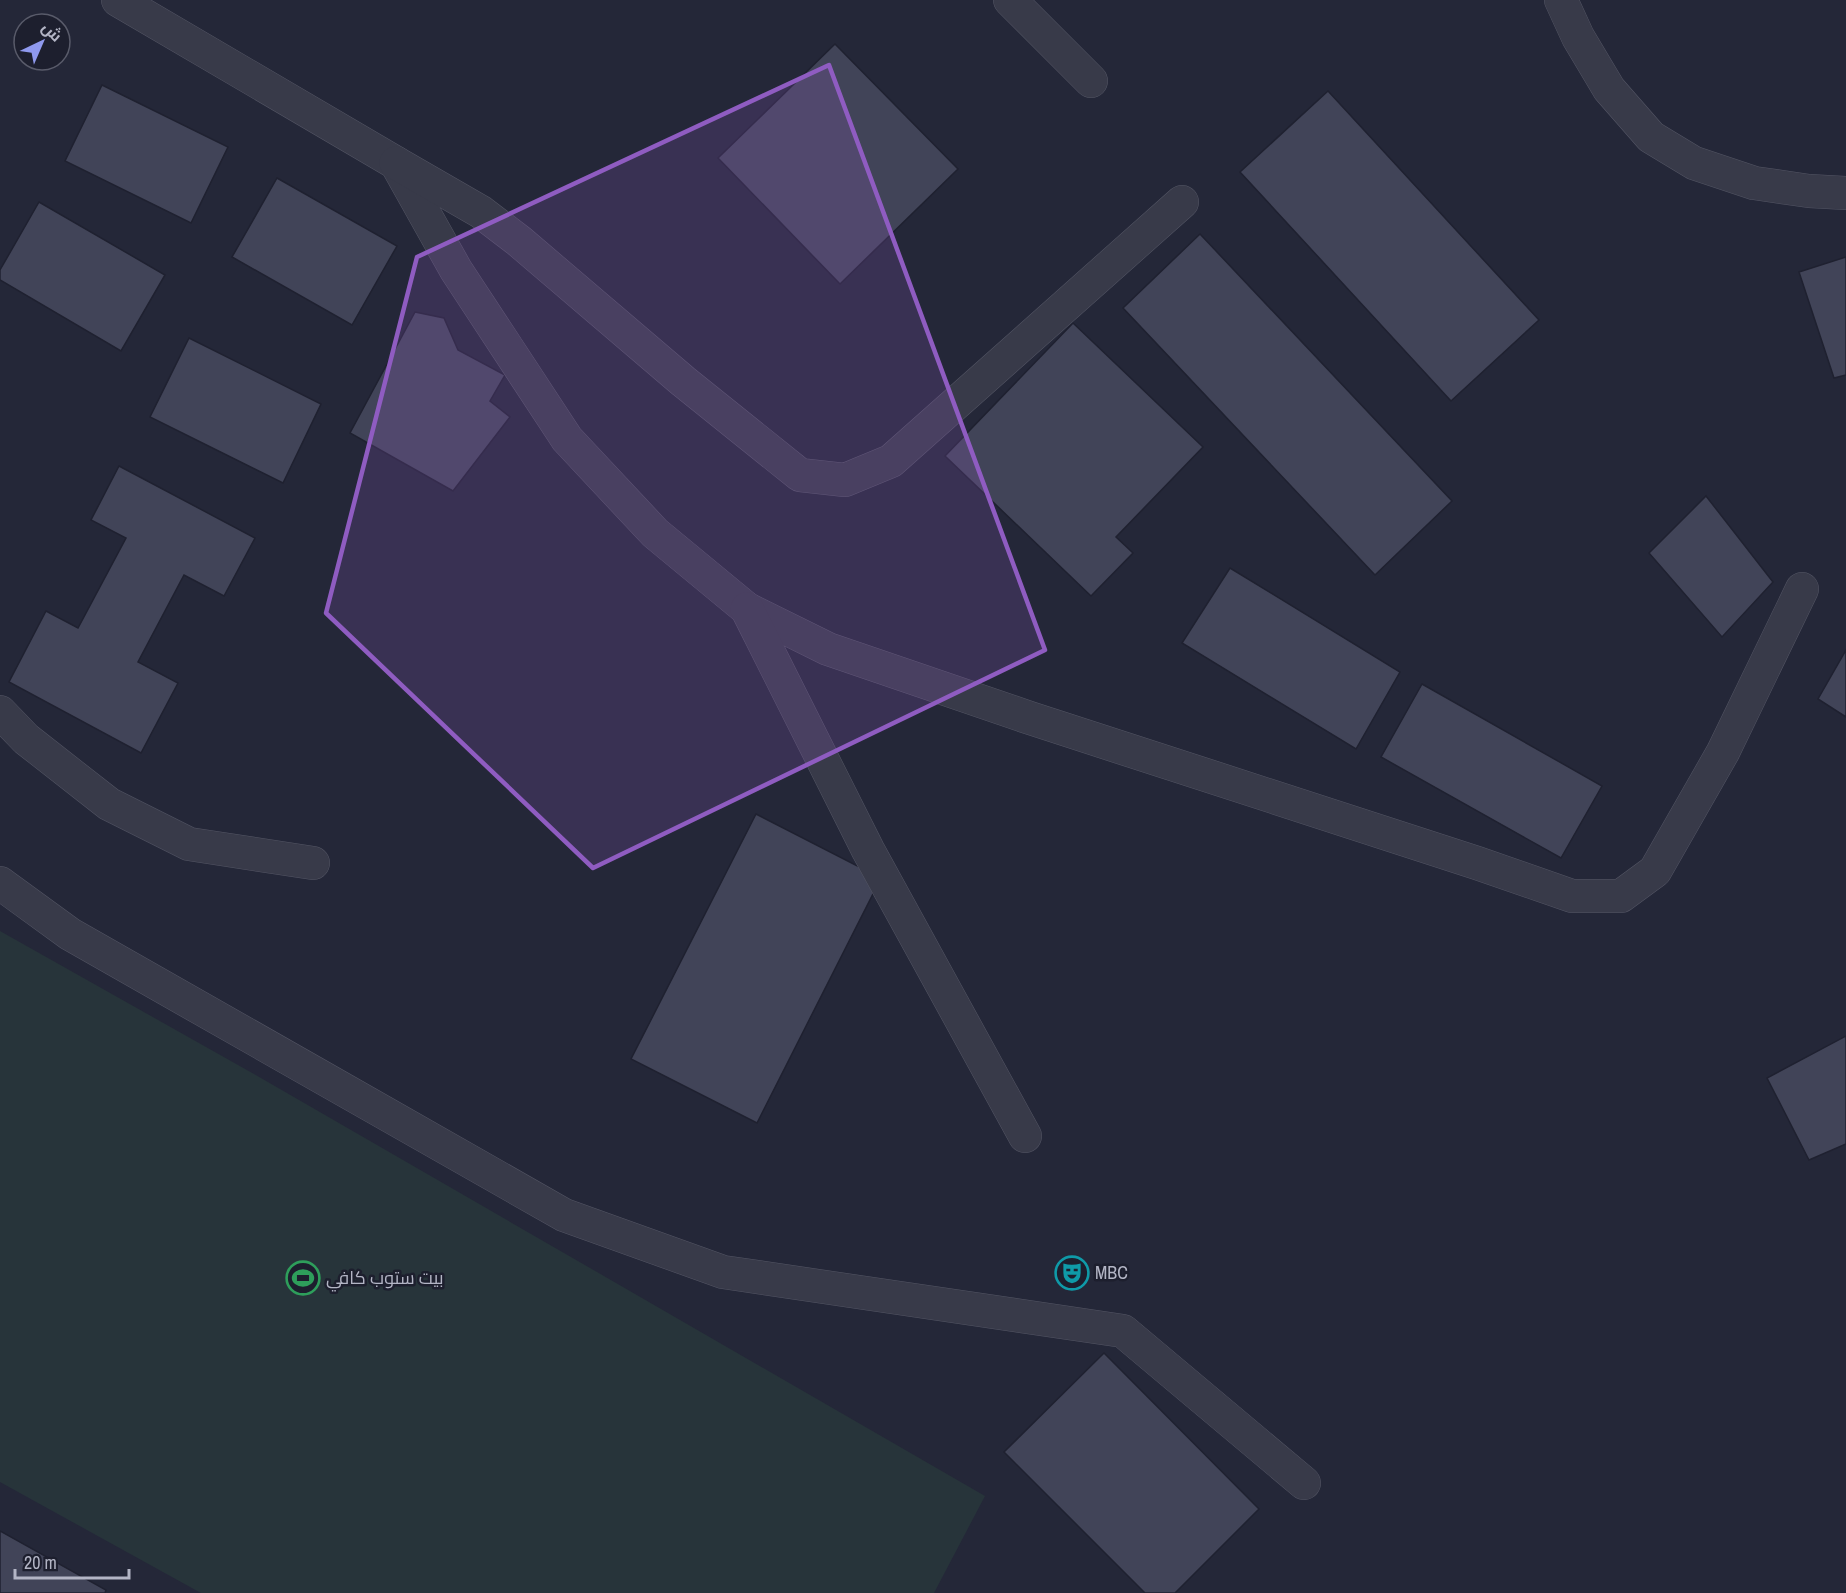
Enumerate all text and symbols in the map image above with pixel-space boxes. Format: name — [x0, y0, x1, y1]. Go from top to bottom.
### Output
north arrow — [12, 12, 72, 72]
text: ش — [37, 16, 67, 46]
theatre icon: MBC — [1054, 1255, 1090, 1291]
sports icon: بيت ستوب كافي — [285, 1260, 321, 1296]
place label: MBC — [1095, 1260, 1128, 1285]
place label: بيت ستوب كافي — [326, 1265, 444, 1292]
scale bar — [15, 1542, 129, 1580]
text: 20 m — [24, 1550, 57, 1575]

